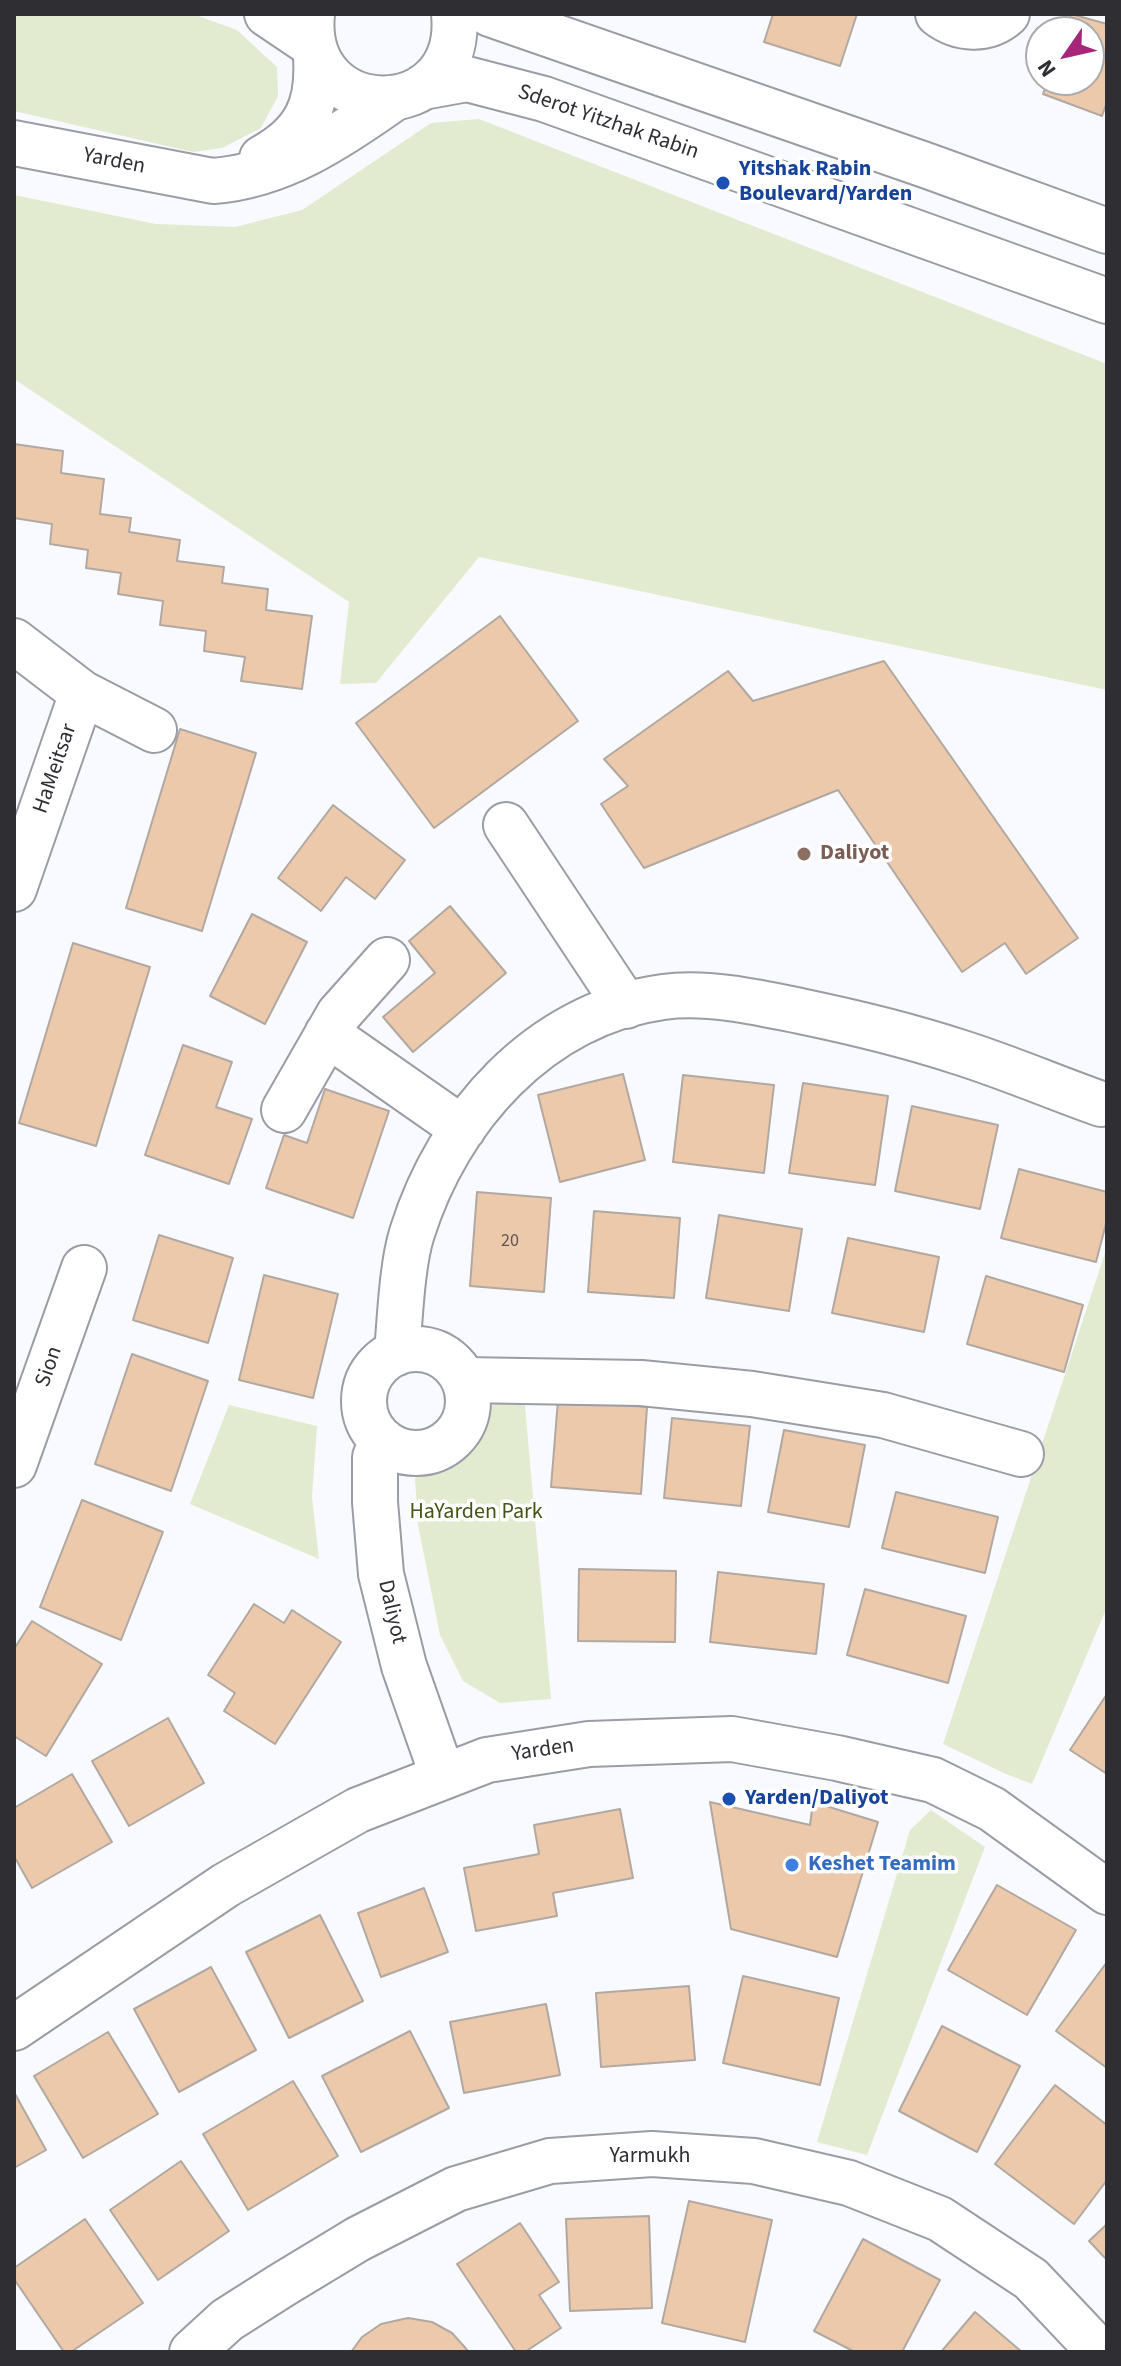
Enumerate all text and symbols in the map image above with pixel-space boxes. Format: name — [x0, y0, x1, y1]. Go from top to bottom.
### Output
north arrow — [1025, 16, 1105, 96]
text: N — [1029, 53, 1064, 83]
street label: Sderot Yitzhak Rabin — [514, 80, 702, 166]
street label: Yarden — [81, 143, 147, 181]
place label: Yitshak Rabin Boulevard/Yarden — [739, 157, 912, 208]
marker: Yitshak Rabin Boulevard/Yarden — [714, 174, 732, 192]
street label: HaMeitsar — [28, 721, 84, 817]
place label: Daliyot — [820, 841, 889, 867]
marker: Daliyot — [795, 845, 813, 863]
house number: 20 — [501, 1231, 519, 1253]
street label: Sion — [31, 1343, 69, 1391]
park label: HaYarden Park — [409, 1500, 543, 1526]
street label: Daliyot — [371, 1577, 411, 1647]
street label: Yarden — [510, 1734, 576, 1768]
place label: Yarden/Daliyot — [745, 1786, 888, 1812]
marker: Yarden/Daliyot — [720, 1790, 738, 1808]
place label: Keshet Teamim — [808, 1852, 956, 1878]
marker: Keshet Teamim — [783, 1856, 801, 1874]
street label: Yarmukh — [610, 2144, 690, 2170]

